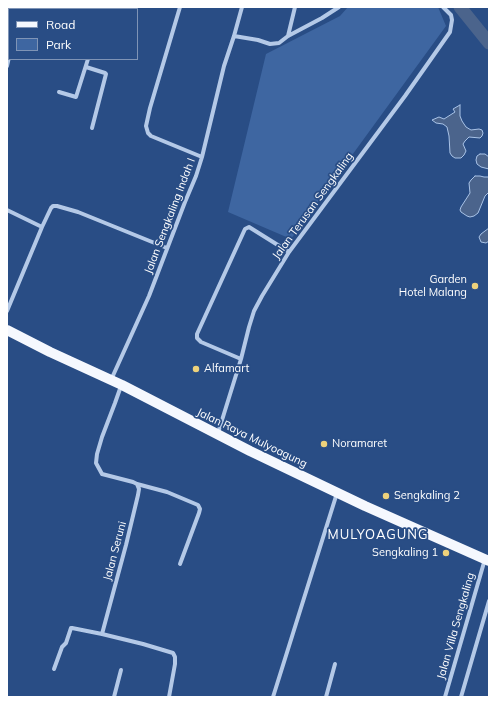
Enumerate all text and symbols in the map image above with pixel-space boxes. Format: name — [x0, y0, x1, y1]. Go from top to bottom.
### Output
legend — [8, 8, 138, 60]
text: Road — [46, 17, 75, 32]
text: Park — [46, 37, 71, 52]
street label: Jalan Terusan Sengkaling — [270, 150, 356, 262]
street label: Jalan Sengkaling Indah I — [142, 156, 198, 276]
place label: Garden Hotel Malang — [399, 273, 467, 299]
marker: Garden Hotel Malang — [470, 281, 480, 291]
place label: Alfamart — [204, 362, 249, 376]
marker: Alfamart — [191, 364, 201, 374]
street label: Jalan Raya Mulyoagung — [195, 406, 309, 470]
place label: Noramaret — [332, 437, 387, 451]
marker: Noramaret — [319, 439, 329, 449]
place label: Sengkaling 2 — [394, 489, 460, 503]
marker: Sengkaling 2 — [381, 491, 391, 501]
street label: Jalan Seruni — [101, 520, 129, 582]
district label: MULYOAGUNG — [327, 527, 429, 543]
place label: Sengkaling 1 — [372, 546, 438, 560]
marker: Sengkaling 1 — [441, 548, 451, 558]
street label: Jalan Villa Sengkaling — [434, 571, 478, 681]

